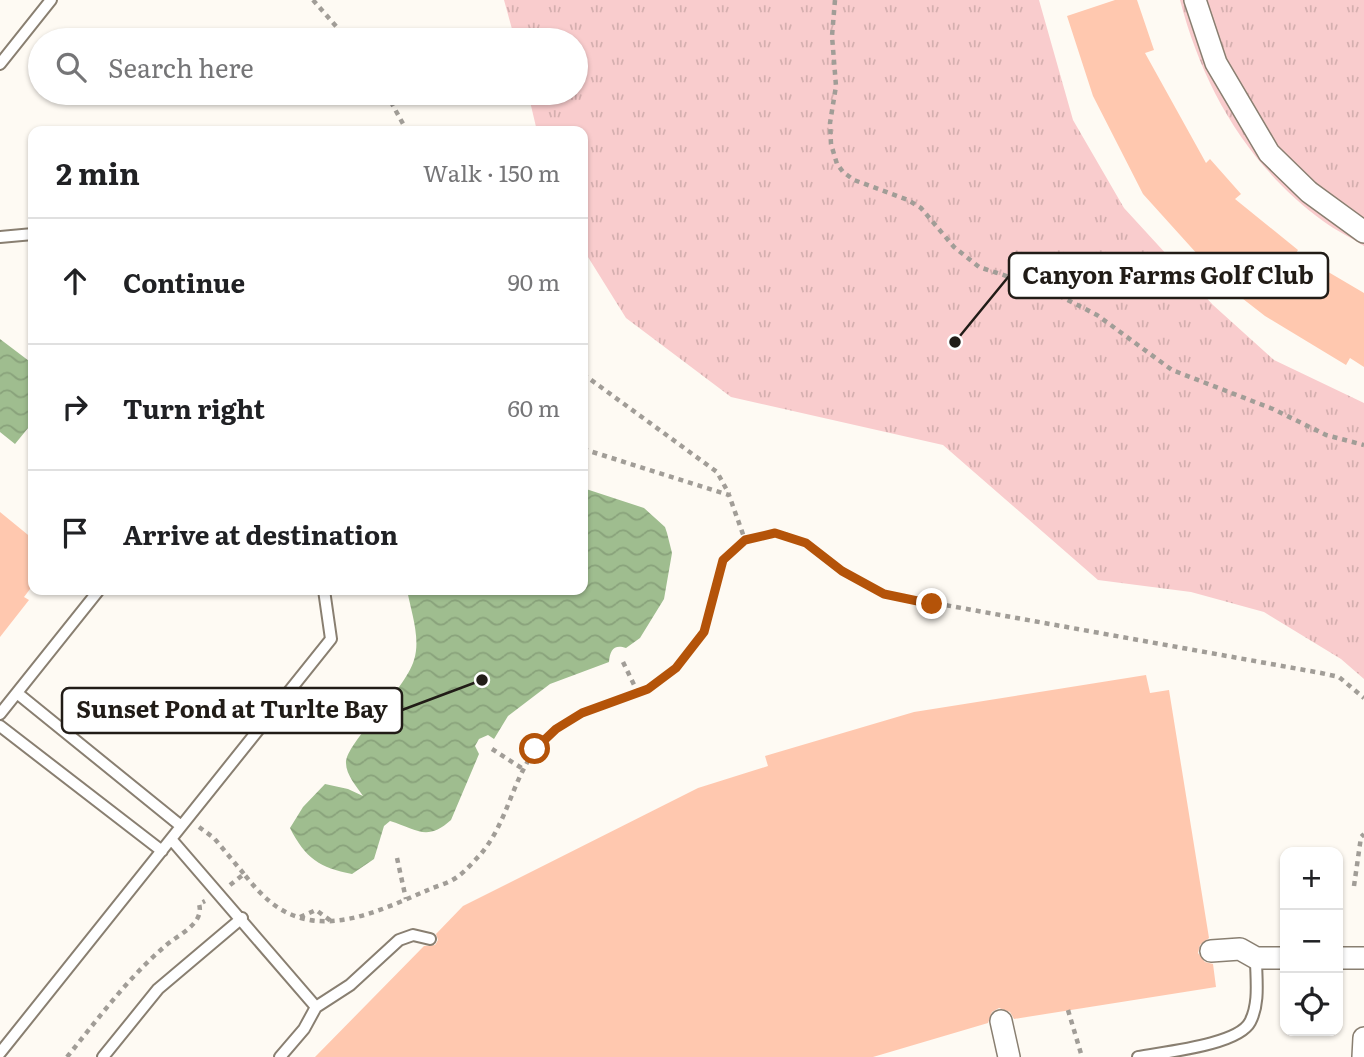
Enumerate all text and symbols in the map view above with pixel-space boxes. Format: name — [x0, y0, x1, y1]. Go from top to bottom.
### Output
search box — [28, 28, 588, 105]
text: Search here — [108, 47, 254, 86]
icon: search — [52, 48, 90, 86]
text: 2 min — [56, 150, 140, 194]
text: Walk · 150 m — [423, 155, 560, 189]
callout: Canyon Farms Golf Club — [1009, 253, 1328, 298]
text: Canyon Farms Golf Club — [1022, 256, 1314, 291]
icon: ahead — [56, 262, 94, 300]
text: Continue — [123, 262, 245, 301]
text: 90 m — [508, 264, 560, 298]
icon: right — [56, 388, 94, 426]
text: Turn right — [123, 388, 265, 427]
text: 60 m — [507, 390, 560, 424]
icon: arrive — [56, 514, 94, 552]
text: Arrive at destination — [123, 514, 398, 553]
route end — [916, 588, 947, 619]
callout: Sunset Pond at Turlte Bay — [62, 688, 402, 733]
text: Sunset Pond at Turlte Bay — [76, 690, 388, 725]
route start — [519, 733, 550, 764]
map controls — [1280, 847, 1343, 1036]
button: + — [1280, 847, 1343, 910]
button: − — [1280, 910, 1343, 973]
button: locate — [1280, 973, 1343, 1036]

